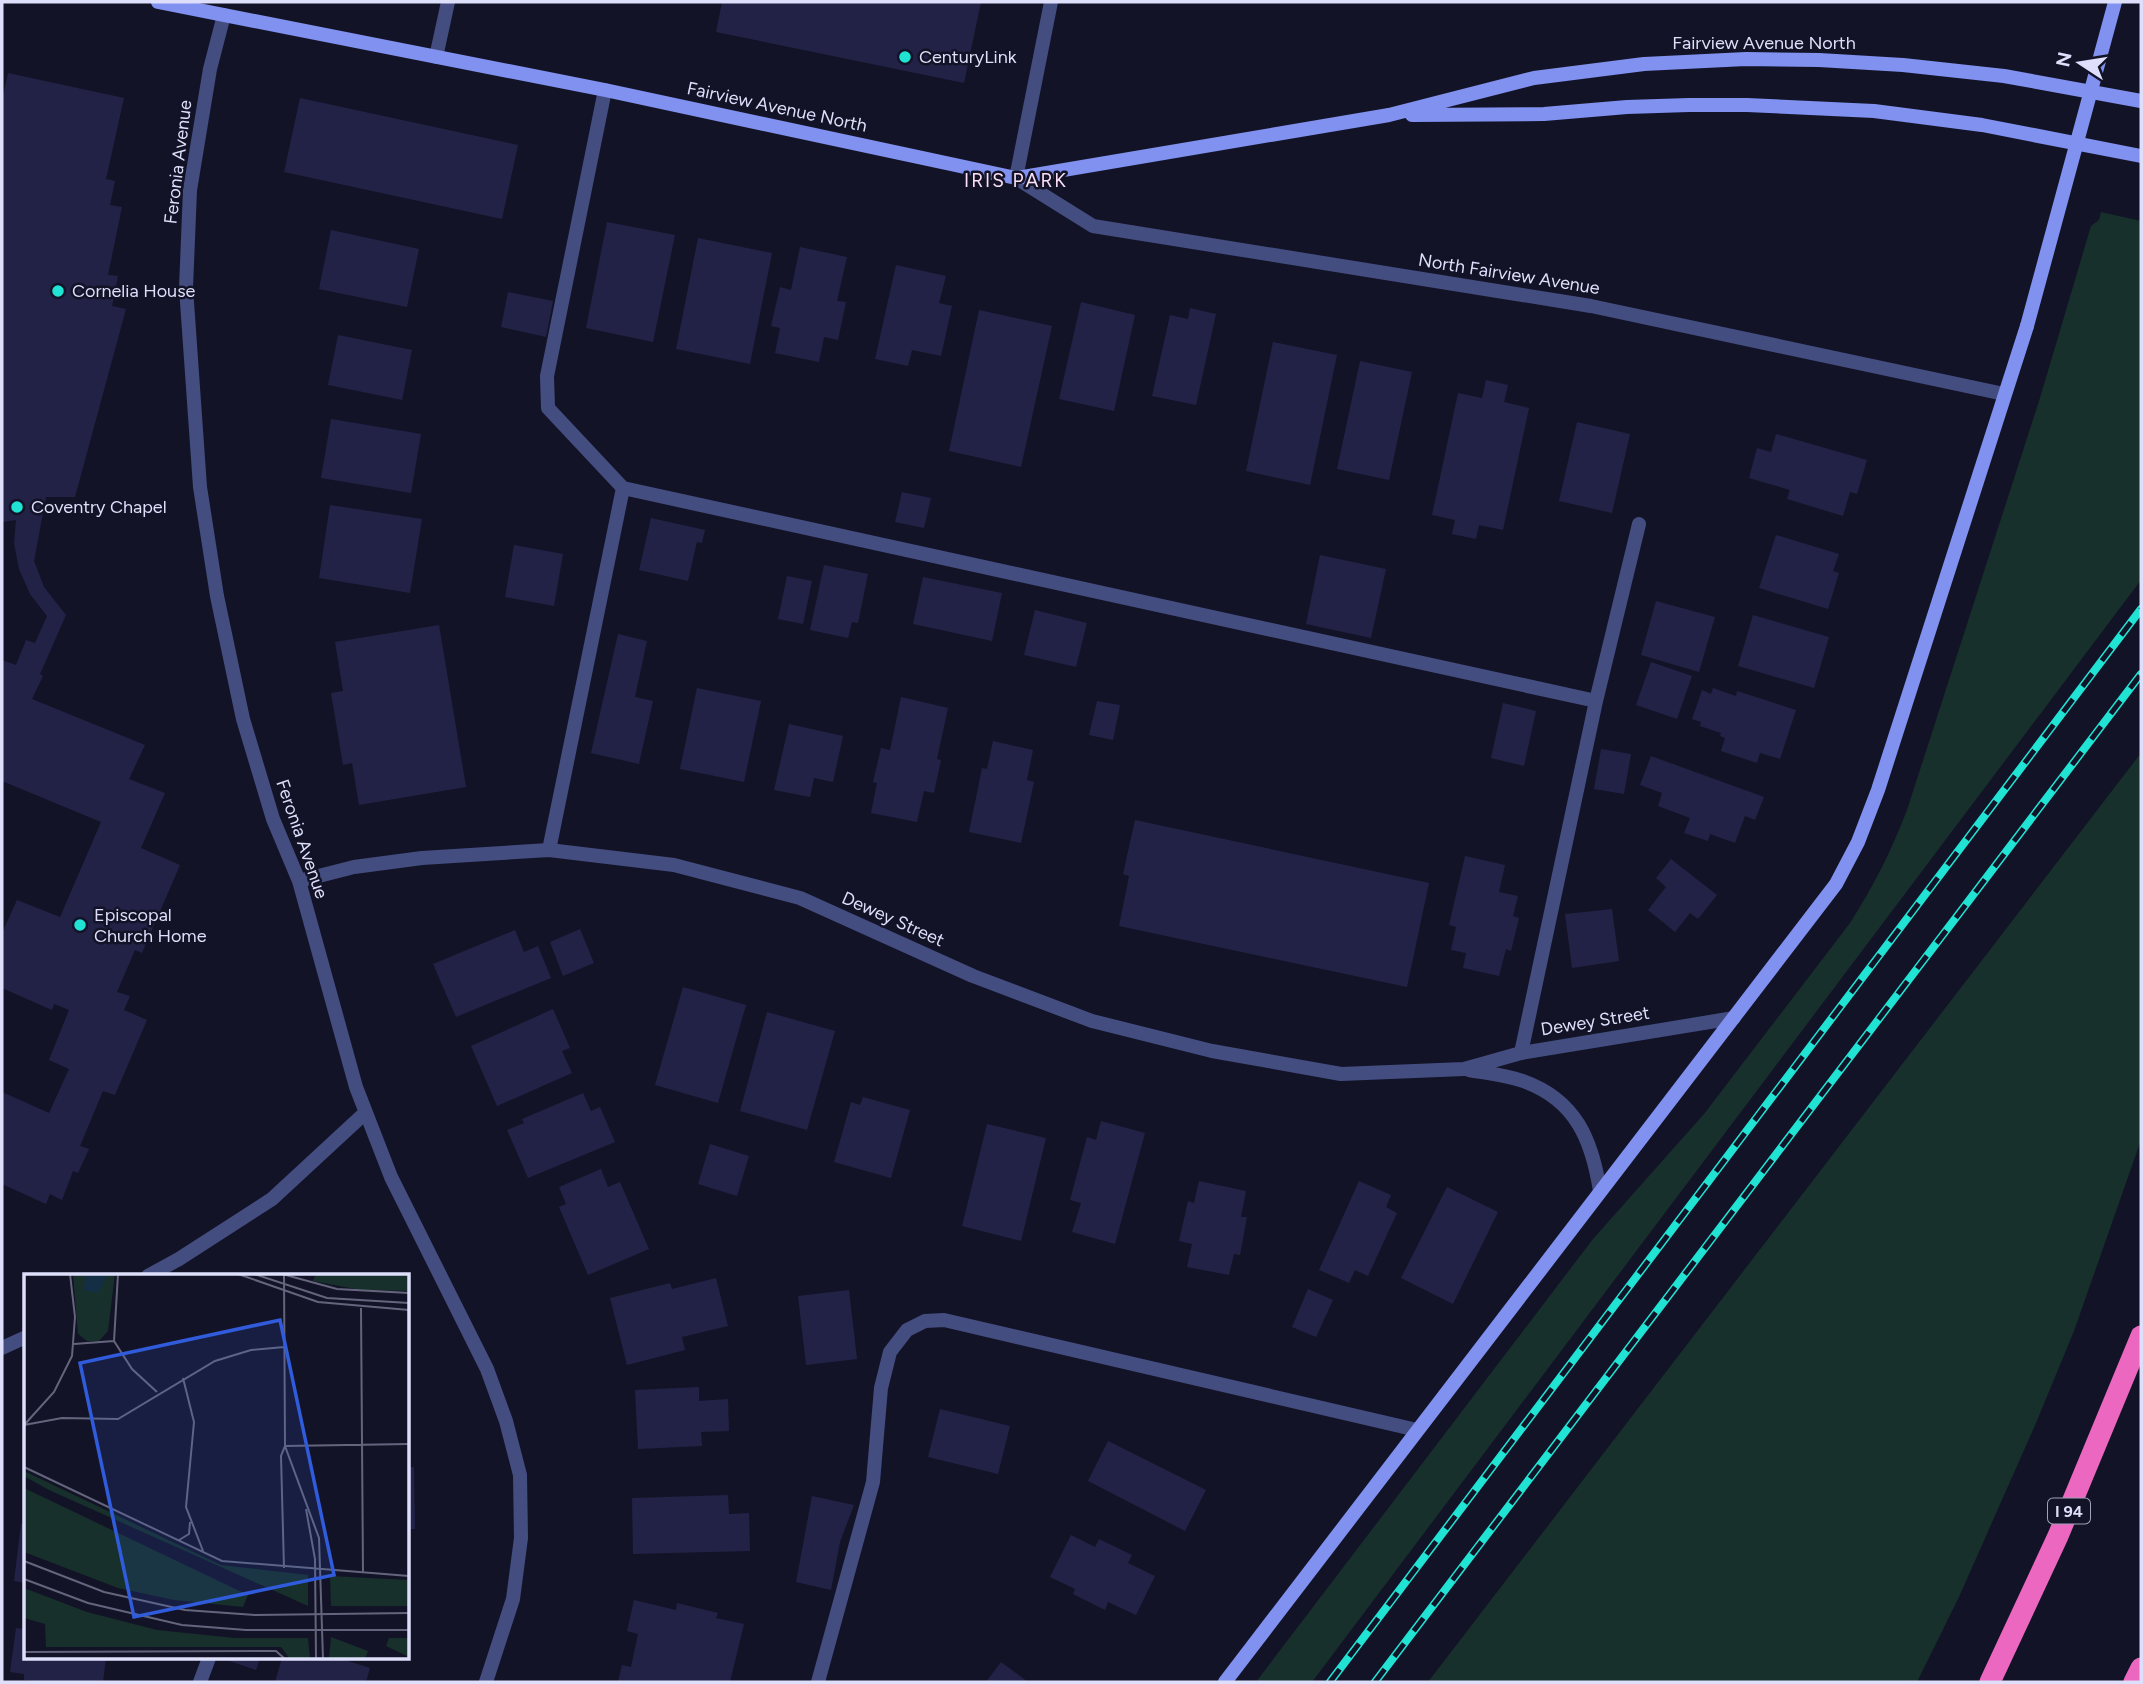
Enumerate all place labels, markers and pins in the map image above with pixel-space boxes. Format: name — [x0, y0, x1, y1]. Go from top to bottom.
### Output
place label: CenturyLink — [919, 46, 1017, 68]
marker: CenturyLink — [897, 49, 913, 65]
place label: Cornelia House — [72, 280, 196, 302]
marker: Cornelia House — [50, 283, 66, 299]
place label: Coventry Chapel — [31, 496, 167, 518]
marker: Coventry Chapel — [9, 499, 25, 515]
place label: Episcopal Church Home — [94, 904, 207, 947]
marker: Episcopal Church Home — [72, 917, 88, 933]

